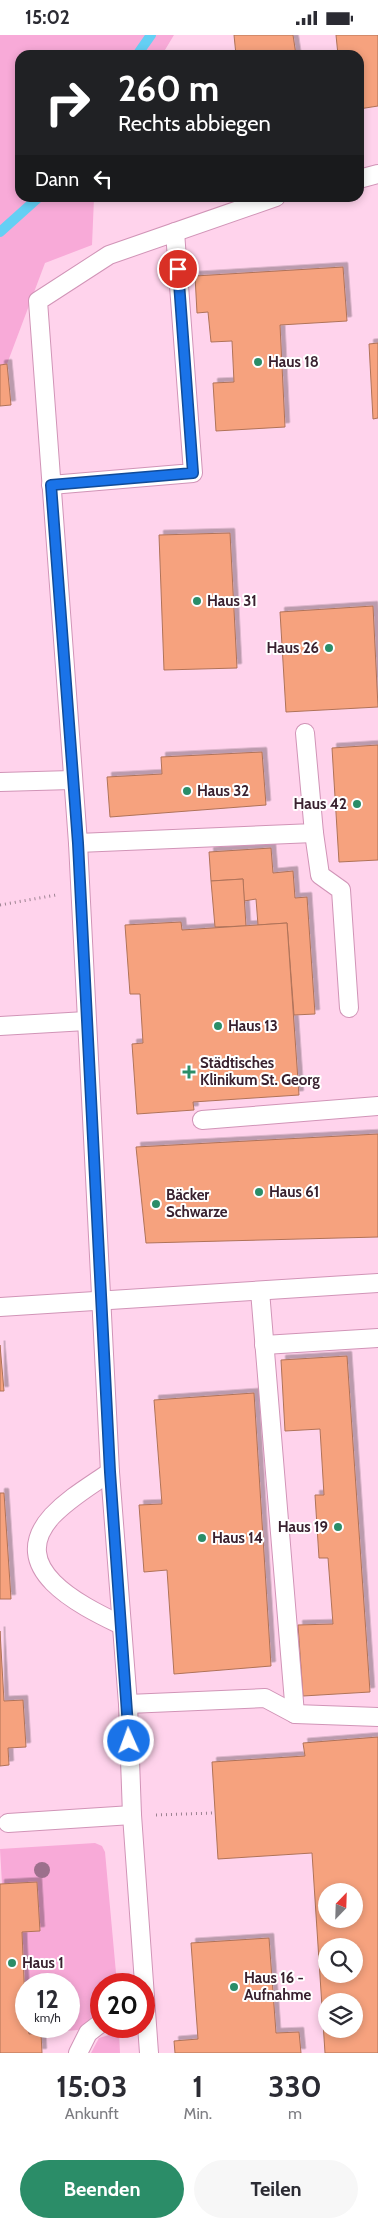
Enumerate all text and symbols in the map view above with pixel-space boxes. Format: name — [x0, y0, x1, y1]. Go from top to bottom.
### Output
text: 15:02 — [25, 6, 70, 29]
text: 260 m — [118, 67, 219, 110]
icon: right — [35, 70, 100, 135]
text: Rechts abbiegen — [118, 110, 271, 137]
icon: left — [89, 165, 117, 193]
text: Dann — [35, 168, 79, 191]
pin — [157, 248, 199, 290]
icon: arrive — [164, 255, 192, 283]
place label: Haus 18 — [268, 353, 319, 371]
marker: Haus 18 — [252, 356, 264, 368]
place label: Haus 31 — [207, 592, 257, 610]
marker: Haus 31 — [191, 595, 203, 607]
place label: Haus 26 — [266, 639, 319, 657]
marker: Haus 26 — [323, 642, 335, 654]
place label: Haus 32 — [197, 782, 249, 800]
marker: Haus 32 — [181, 785, 193, 797]
place label: Haus 42 — [294, 795, 347, 813]
marker: Haus 42 — [351, 798, 363, 810]
place label: Haus 13 — [228, 1017, 278, 1035]
marker: Haus 13 — [212, 1020, 224, 1032]
place label: Städtisches Klinikum St. Georg — [200, 1054, 320, 1089]
marker: Städtisches Klinikum St. Georg — [182, 1065, 196, 1079]
place label: Haus 61 — [269, 1183, 319, 1201]
place label: Bäcker Schwarze — [166, 1186, 228, 1221]
marker: Haus 61 — [253, 1186, 265, 1198]
marker: Bäcker Schwarze — [150, 1198, 162, 1210]
place label: Haus 19 — [278, 1518, 328, 1536]
marker: Haus 19 — [332, 1521, 344, 1533]
place label: Haus 14 — [212, 1529, 263, 1547]
marker: Haus 14 — [196, 1532, 208, 1544]
position arrow — [102, 1714, 154, 1766]
north arrow — [318, 1883, 362, 1927]
map controls — [318, 1883, 363, 2038]
button: search — [318, 1938, 363, 1983]
place label: Haus 1 — [22, 1954, 64, 1972]
marker: Haus 1 — [6, 1957, 18, 1969]
place label: Haus 16 - Aufnahme — [244, 1969, 312, 2004]
speed limit sign: 20 — [90, 1973, 155, 2038]
marker: Haus 16 - Aufnahme — [228, 1981, 240, 1993]
text: 12 — [36, 1984, 59, 2014]
button: layers — [318, 1993, 363, 2038]
text: km/h — [34, 2010, 61, 2025]
text: 15:03 — [56, 2068, 127, 2105]
text: 1 — [192, 2068, 203, 2105]
text: 330 — [268, 2068, 322, 2105]
text: Ankunft — [65, 2104, 119, 2123]
text: Min. — [184, 2104, 212, 2123]
text: m — [288, 2104, 302, 2123]
button: Beenden — [20, 2160, 184, 2218]
button: Teilen — [194, 2160, 358, 2218]

